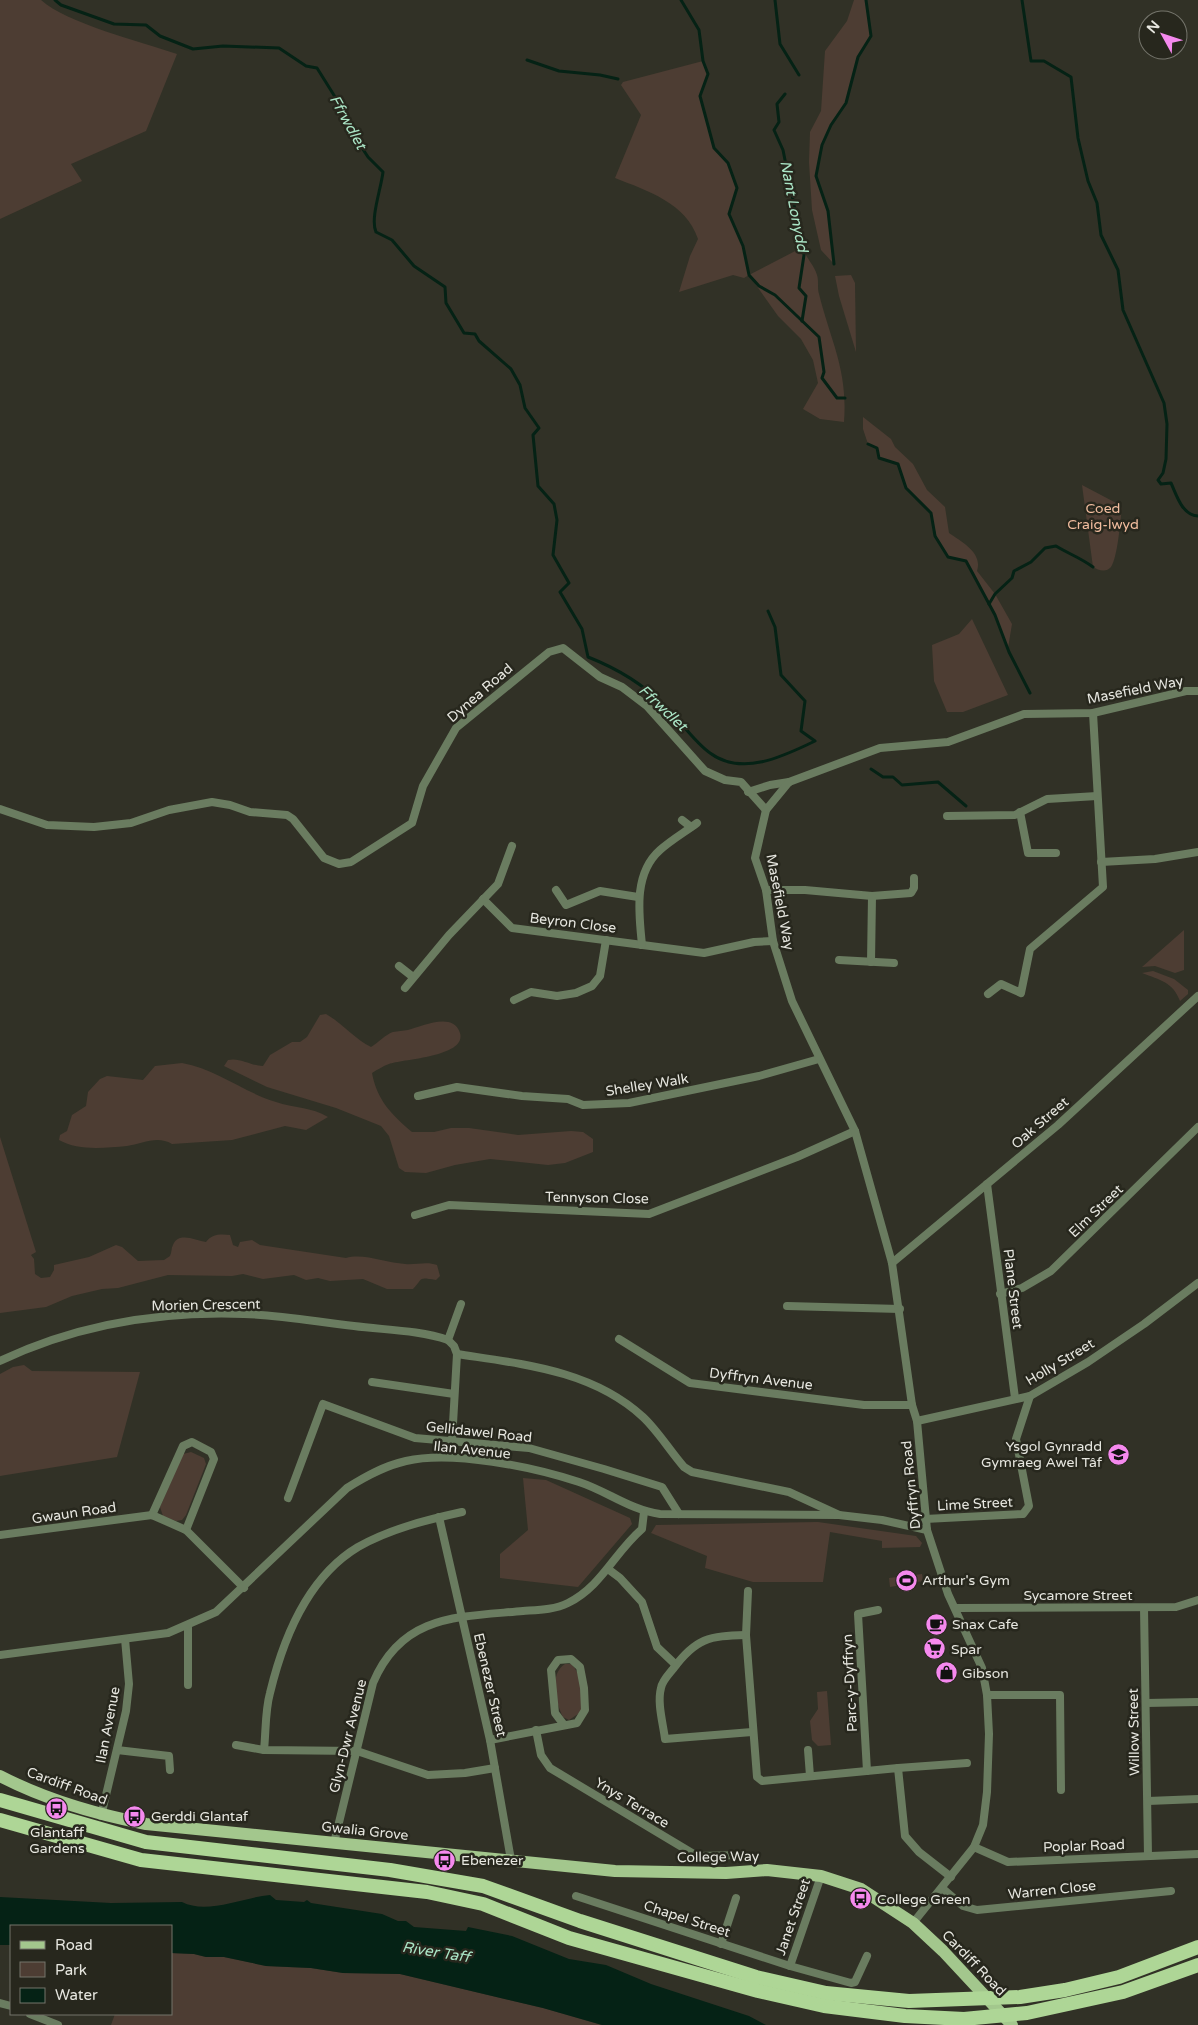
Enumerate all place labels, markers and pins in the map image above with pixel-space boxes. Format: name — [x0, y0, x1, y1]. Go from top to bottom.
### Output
place label: Ysgol Gynradd Gymraeg Awel Tâf — [981, 1438, 1103, 1471]
school or university icon: Ysgol Gynradd Gymraeg Awel Tâf — [1106, 1442, 1130, 1466]
sports icon: Arthur's Gym — [894, 1568, 918, 1592]
place label: Arthur's Gym — [922, 1572, 1010, 1589]
cafe icon: Snax Cafe — [924, 1612, 948, 1636]
place label: Snax Cafe — [952, 1616, 1018, 1633]
supermarket icon: Spar — [923, 1637, 947, 1661]
place label: Spar — [951, 1641, 982, 1658]
shop icon: Gibson — [934, 1661, 958, 1685]
place label: Gibson — [962, 1665, 1009, 1682]
bus stop icon: Glantaff Gardens — [45, 1797, 69, 1821]
bus stop icon: Gerddi Glantaf — [123, 1804, 147, 1828]
place label: Gerddi Glantaf — [151, 1808, 249, 1825]
place label: Glantaff Gardens — [29, 1824, 85, 1857]
bus stop icon: Ebenezer — [433, 1848, 457, 1872]
place label: Ebenezer — [461, 1852, 524, 1869]
bus stop icon: College Green — [849, 1887, 873, 1911]
place label: College Green — [877, 1891, 970, 1908]

